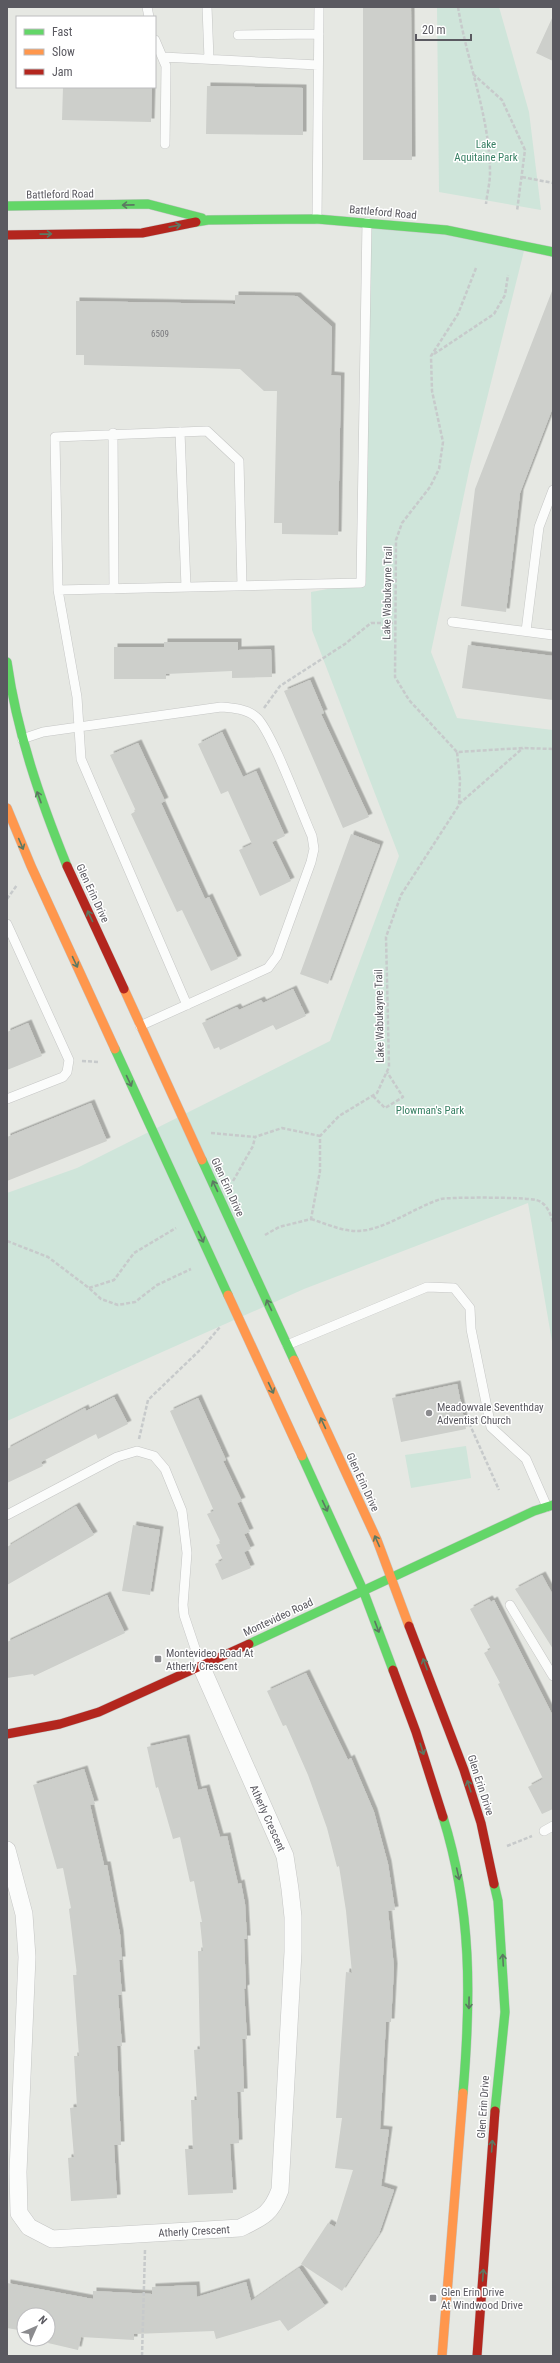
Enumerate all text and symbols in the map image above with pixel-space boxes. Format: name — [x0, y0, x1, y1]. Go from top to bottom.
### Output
legend — [16, 16, 156, 88]
scale bar — [416, 16, 471, 42]
text: 20 m — [422, 23, 446, 37]
text: Fast — [52, 25, 73, 39]
text: Slow — [52, 45, 75, 59]
text: Jam — [52, 65, 73, 79]
park label: Lake Aquitaine Park — [454, 138, 518, 164]
street label: Battleford Road — [26, 187, 94, 202]
one-way arrow — [122, 201, 135, 209]
street label: Battleford Road — [349, 203, 417, 222]
one-way arrow — [168, 222, 181, 230]
one-way arrow — [39, 231, 52, 238]
house number: 6509 — [151, 329, 169, 339]
street label: Lake Wabukayne Trail — [380, 546, 395, 640]
one-way arrow — [35, 790, 42, 803]
one-way arrow — [18, 838, 25, 850]
street label: Glen Erin Drive — [73, 862, 112, 925]
one-way arrow — [86, 910, 93, 922]
one-way arrow — [72, 956, 79, 968]
street label: Lake Wabukayne Trail — [372, 969, 387, 1063]
one-way arrow — [126, 1074, 133, 1086]
park label: Plowman's Park — [396, 1104, 464, 1117]
street label: Glen Erin Drive — [208, 1156, 247, 1219]
one-way arrow — [210, 1181, 218, 1193]
one-way arrow — [198, 1231, 205, 1243]
one-way arrow — [265, 1299, 272, 1311]
one-way arrow — [267, 1382, 275, 1394]
place label: Meadowvale Seventhday Adventist Church — [437, 1401, 544, 1427]
marker: Meadowvale Seventhday Adventist Church — [424, 1408, 434, 1418]
one-way arrow — [319, 1417, 326, 1429]
street label: Glen Erin Drive — [343, 1451, 382, 1514]
one-way arrow — [322, 1500, 329, 1512]
one-way arrow — [373, 1535, 380, 1547]
street label: Montevideo Road — [241, 1596, 315, 1639]
one-way arrow — [373, 1620, 381, 1632]
place label: Montevideo Road At Atherly Crescent — [166, 1647, 254, 1673]
marker: Montevideo Road At Atherly Crescent — [153, 1654, 163, 1664]
one-way arrow — [420, 1658, 428, 1670]
one-way arrow — [419, 1742, 426, 1755]
street label: Glen Erin Drive — [465, 1753, 496, 1817]
one-way arrow — [465, 1780, 472, 1793]
street label: Atherly Crescent — [247, 1783, 288, 1853]
one-way arrow — [455, 1867, 463, 1880]
one-way arrow — [499, 1954, 506, 1967]
one-way arrow — [465, 1996, 473, 2009]
street label: Glen Erin Drive — [475, 2075, 492, 2139]
one-way arrow — [489, 2140, 496, 2153]
street label: Atherly Crescent — [158, 2223, 230, 2240]
one-way arrow — [480, 2269, 487, 2282]
place label: Glen Erin Drive At Windwood Drive — [441, 2286, 523, 2312]
marker: Glen Erin Drive At Windwood Drive — [428, 2293, 438, 2303]
north arrow — [16, 2307, 56, 2347]
text: N — [36, 2313, 50, 2327]

